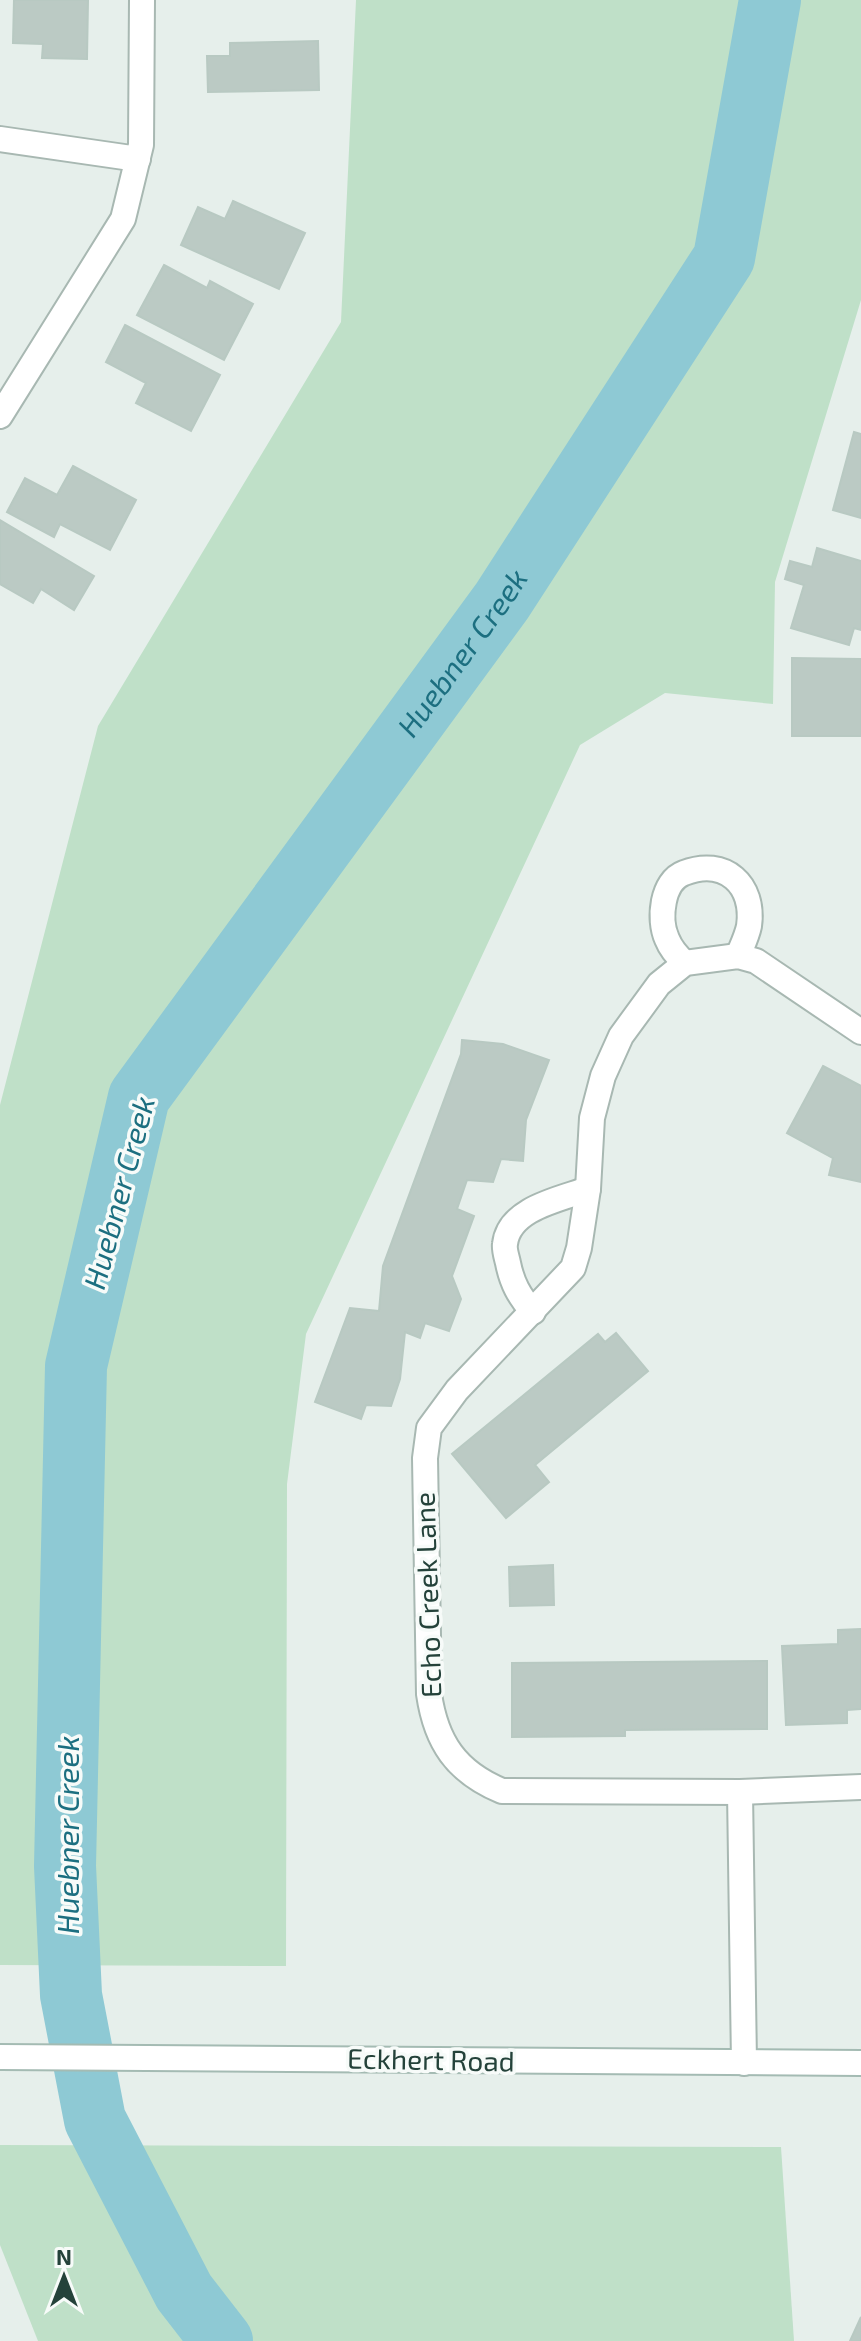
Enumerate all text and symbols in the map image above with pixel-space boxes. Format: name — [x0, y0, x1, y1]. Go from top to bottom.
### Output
water label: Huebner Creek — [389, 562, 534, 743]
water label: Huebner Creek — [75, 1092, 161, 1293]
street label: Echo Creek Lane — [406, 1492, 448, 1699]
water label: Huebner Creek — [49, 1736, 85, 1934]
street label: Eckhert Road — [347, 2041, 515, 2077]
north arrow — [24, 2237, 104, 2317]
text: N — [56, 2243, 72, 2269]

